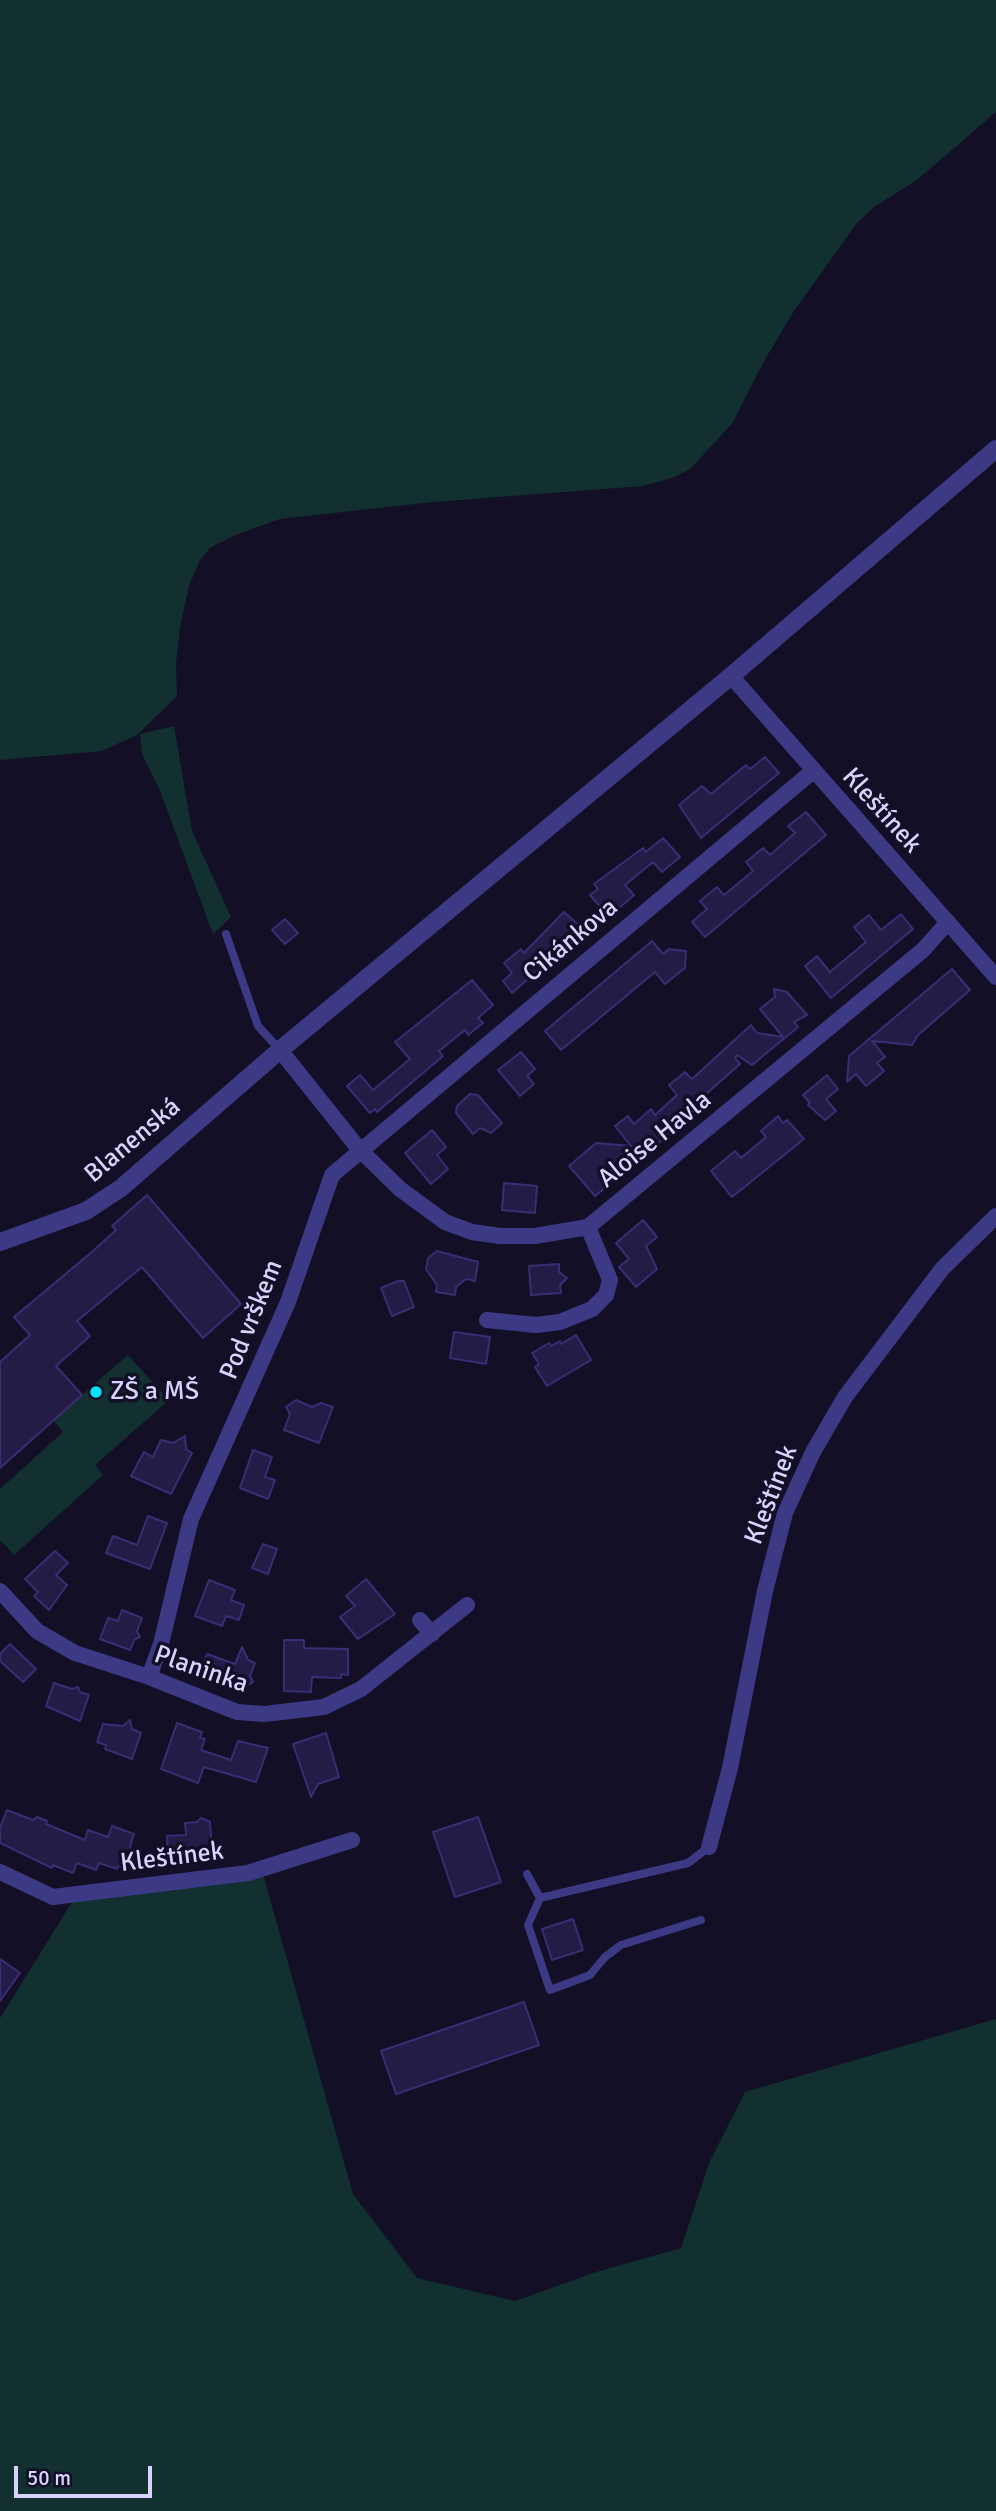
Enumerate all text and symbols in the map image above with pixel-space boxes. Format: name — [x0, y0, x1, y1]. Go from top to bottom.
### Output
street label: Kleštínek — [835, 762, 927, 860]
street label: Cikánkova — [517, 892, 625, 990]
street label: Aloise Havla — [592, 1085, 718, 1195]
street label: Blanenská — [79, 1092, 187, 1190]
street label: Pod vrškem — [214, 1256, 290, 1384]
place label: ZŠ a MŠ — [110, 1376, 199, 1408]
marker: ZŠ a MŠ — [88, 1384, 104, 1400]
street label: Kleštínek — [739, 1441, 805, 1549]
street label: Planinka — [150, 1639, 252, 1701]
street label: Kleštínek — [119, 1836, 225, 1880]
scale bar — [18, 2452, 156, 2496]
text: 50 m — [27, 2465, 71, 2491]

